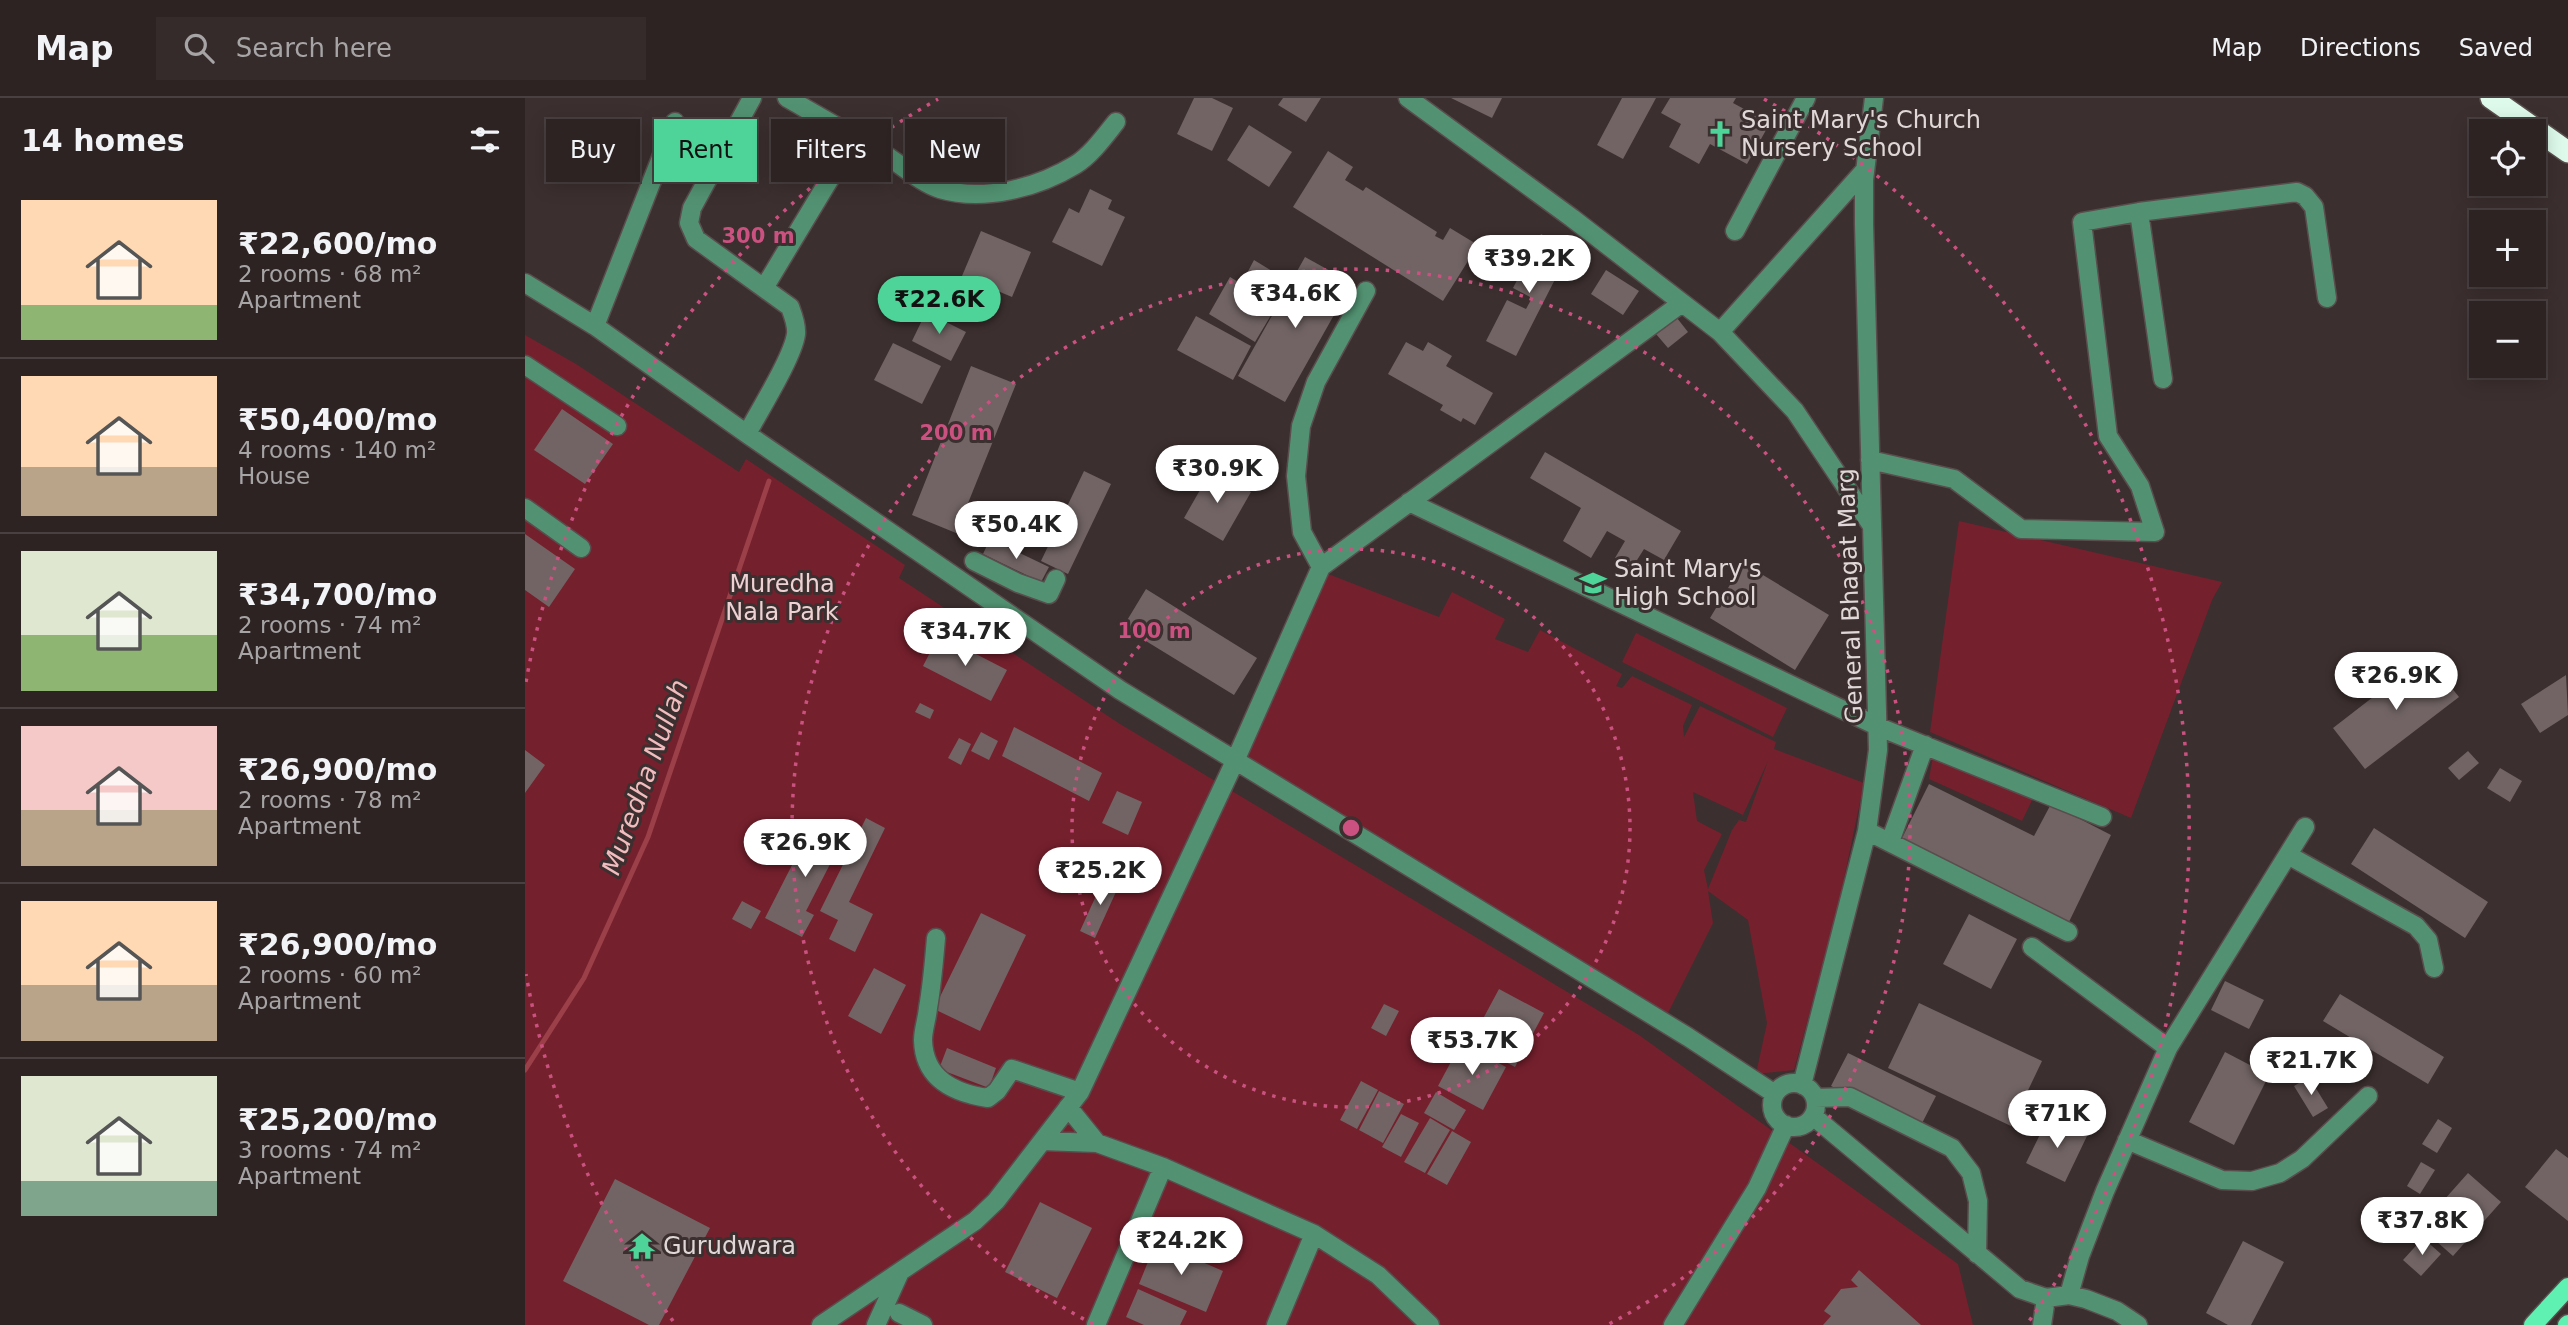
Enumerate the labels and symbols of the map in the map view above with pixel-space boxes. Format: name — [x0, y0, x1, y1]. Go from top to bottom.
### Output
place label: Saint Mary's Church Nursery School — [1741, 106, 1981, 162]
church icon: Saint Mary's Church Nursery School — [1705, 119, 1735, 149]
text: 300 m — [721, 224, 795, 248]
pin: ₹39.2K — [1472, 236, 1586, 295]
pin: ₹34.6K — [1238, 271, 1352, 330]
pin: ₹22.6K — [882, 276, 996, 336]
text: 200 m — [919, 421, 993, 445]
pin: ₹30.9K — [1160, 446, 1274, 505]
street label: General Bhagat Marg — [1832, 468, 1868, 724]
pin: ₹50.4K — [959, 502, 1073, 561]
place label: Saint Mary's High School — [1614, 555, 1761, 611]
school or university icon: Saint Mary's High School — [1578, 568, 1608, 598]
park label: Muredha Nala Park — [725, 570, 839, 626]
pin: ₹34.7K — [908, 608, 1022, 668]
text: 100 m — [1117, 619, 1191, 643]
pin: ₹26.9K — [2339, 652, 2453, 712]
water label: Muredha Nullah — [596, 675, 694, 879]
centre of rings — [1339, 816, 1363, 840]
pin: ₹26.9K — [748, 820, 862, 879]
pin: ₹25.2K — [1043, 848, 1157, 907]
pin: ₹53.7K — [1415, 1018, 1529, 1077]
pin: ₹21.7K — [2254, 1038, 2368, 1097]
pin: ₹71K — [2016, 1090, 2098, 1150]
pin: ₹37.8K — [2365, 1198, 2479, 1257]
pin: ₹24.2K — [1124, 1218, 1238, 1277]
temple icon: Gurudwara — [627, 1231, 657, 1261]
place label: Gurudwara — [663, 1232, 796, 1260]

